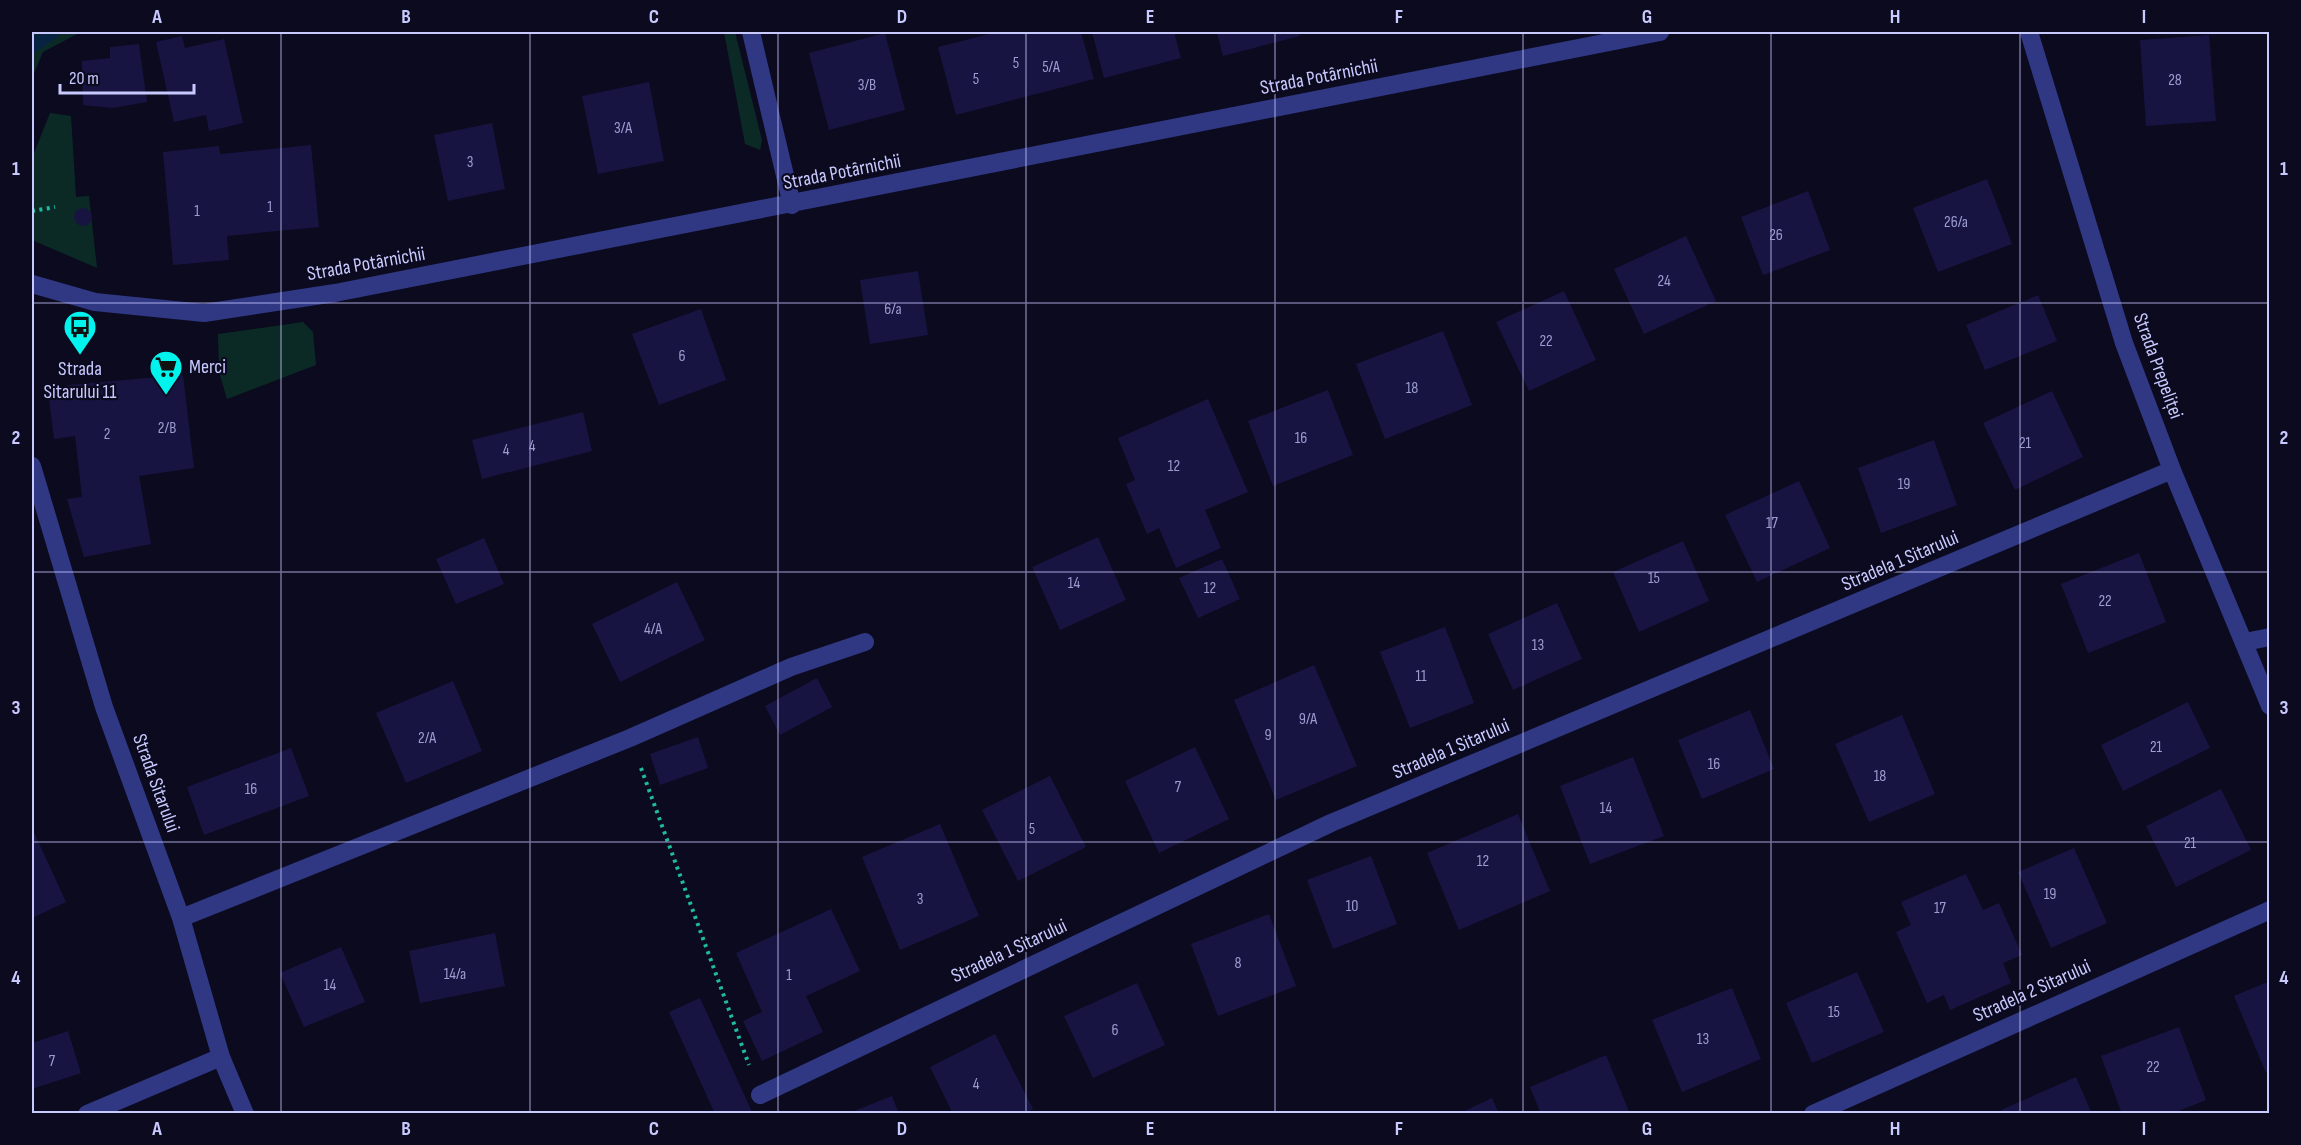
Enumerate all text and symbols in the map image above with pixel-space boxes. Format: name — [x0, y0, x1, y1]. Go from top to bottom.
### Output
text: A — [151, 5, 162, 29]
text: B — [401, 5, 411, 29]
text: C — [649, 5, 659, 29]
text: D — [897, 5, 907, 29]
text: E — [1146, 5, 1154, 29]
text: F — [1395, 5, 1403, 29]
text: G — [1642, 5, 1652, 29]
text: H — [1890, 5, 1900, 29]
text: I — [2142, 5, 2146, 29]
house number: 5 — [1013, 54, 1019, 73]
street label: Strada Potârnichii — [1258, 54, 1380, 100]
scale bar — [60, 57, 194, 95]
house number: 5/A — [1042, 58, 1060, 77]
text: 20 m — [69, 68, 99, 89]
house number: 5 — [973, 70, 979, 89]
house number: 28 — [2168, 71, 2182, 90]
house number: 3/B — [858, 76, 876, 95]
house number: 3/A — [614, 119, 632, 138]
street label: Strada Potârnichii — [781, 149, 903, 195]
house number: 3 — [467, 153, 473, 172]
text: 1 — [12, 157, 20, 181]
text: 1 — [2280, 157, 2288, 181]
house number: 1 — [267, 198, 273, 217]
house number: 1 — [194, 202, 200, 221]
house number: 26/a — [1944, 213, 1968, 232]
house number: 26 — [1769, 226, 1783, 245]
street label: Strada Potârnichii — [305, 242, 427, 286]
house number: 24 — [1657, 272, 1671, 291]
house number: 6/a — [884, 300, 902, 319]
bus stop icon: Strada Sitarului 11 — [62, 309, 98, 356]
street label: Strada Prepeliței — [2128, 310, 2188, 422]
house number: 22 — [1539, 332, 1553, 351]
house number: 6 — [678, 347, 686, 366]
supermarket icon: Merci — [148, 349, 184, 396]
place label: Merci — [189, 355, 226, 379]
place label: Strada Sitarului 11 — [43, 357, 117, 404]
house number: 18 — [1406, 379, 1418, 398]
house number: 2/B — [158, 419, 176, 438]
house number: 2 — [104, 425, 110, 444]
text: 2 — [12, 426, 20, 450]
text: 2 — [2280, 426, 2288, 450]
house number: 16 — [1295, 429, 1307, 448]
house number: 21 — [2019, 434, 2032, 453]
house number: 4 — [529, 437, 536, 456]
house number: 4 — [503, 441, 510, 460]
house number: 12 — [1168, 457, 1180, 476]
house number: 19 — [1898, 475, 1910, 494]
house number: 17 — [1766, 514, 1779, 533]
street label: Stradela 1 Sitarului — [1838, 526, 1962, 596]
house number: 15 — [1648, 569, 1660, 588]
house number: 14 — [1068, 574, 1080, 593]
house number: 12 — [1204, 579, 1216, 598]
house number: 22 — [2098, 592, 2112, 611]
house number: 4/A — [644, 620, 662, 639]
house number: 13 — [1532, 636, 1544, 655]
house number: 11 — [1415, 667, 1427, 686]
text: 3 — [12, 696, 21, 720]
text: 3 — [2280, 696, 2289, 720]
house number: 9/A — [1299, 710, 1317, 729]
street label: Stradela 1 Sitarului — [1389, 714, 1513, 784]
house number: 9 — [1264, 726, 1272, 745]
house number: 2/A — [418, 729, 436, 748]
street label: Strada Sitarului — [127, 731, 185, 835]
house number: 21 — [2150, 738, 2163, 757]
house number: 16 — [1708, 755, 1720, 774]
house number: 18 — [1874, 767, 1886, 786]
house number: 7 — [1175, 778, 1182, 797]
house number: 16 — [245, 780, 257, 799]
house number: 14 — [1600, 799, 1612, 818]
house number: 5 — [1029, 820, 1035, 839]
house number: 21 — [2184, 834, 2197, 853]
house number: 12 — [1477, 852, 1489, 871]
house number: 19 — [2044, 885, 2056, 904]
house number: 3 — [917, 890, 923, 909]
house number: 10 — [1346, 897, 1358, 916]
house number: 17 — [1934, 899, 1947, 918]
street label: Stradela 1 Sitarului — [947, 914, 1071, 988]
house number: 8 — [1234, 954, 1242, 973]
street label: Stradela 2 Sitarului — [1970, 954, 2094, 1028]
house number: 14/a — [444, 965, 466, 984]
text: 4 — [11, 966, 21, 990]
house number: 1 — [786, 966, 792, 985]
text: 4 — [2279, 966, 2289, 990]
house number: 14 — [324, 976, 336, 995]
house number: 15 — [1828, 1003, 1840, 1022]
house number: 6 — [1111, 1021, 1119, 1040]
house number: 13 — [1697, 1030, 1709, 1049]
house number: 7 — [49, 1052, 56, 1071]
house number: 22 — [2146, 1058, 2160, 1077]
house number: 4 — [973, 1075, 980, 1094]
text: A — [151, 1117, 162, 1141]
text: B — [401, 1117, 411, 1141]
text: C — [649, 1117, 659, 1141]
text: D — [897, 1117, 907, 1141]
text: E — [1146, 1117, 1154, 1141]
text: F — [1395, 1117, 1403, 1141]
text: G — [1642, 1117, 1652, 1141]
text: H — [1890, 1117, 1900, 1141]
text: I — [2142, 1117, 2146, 1141]

